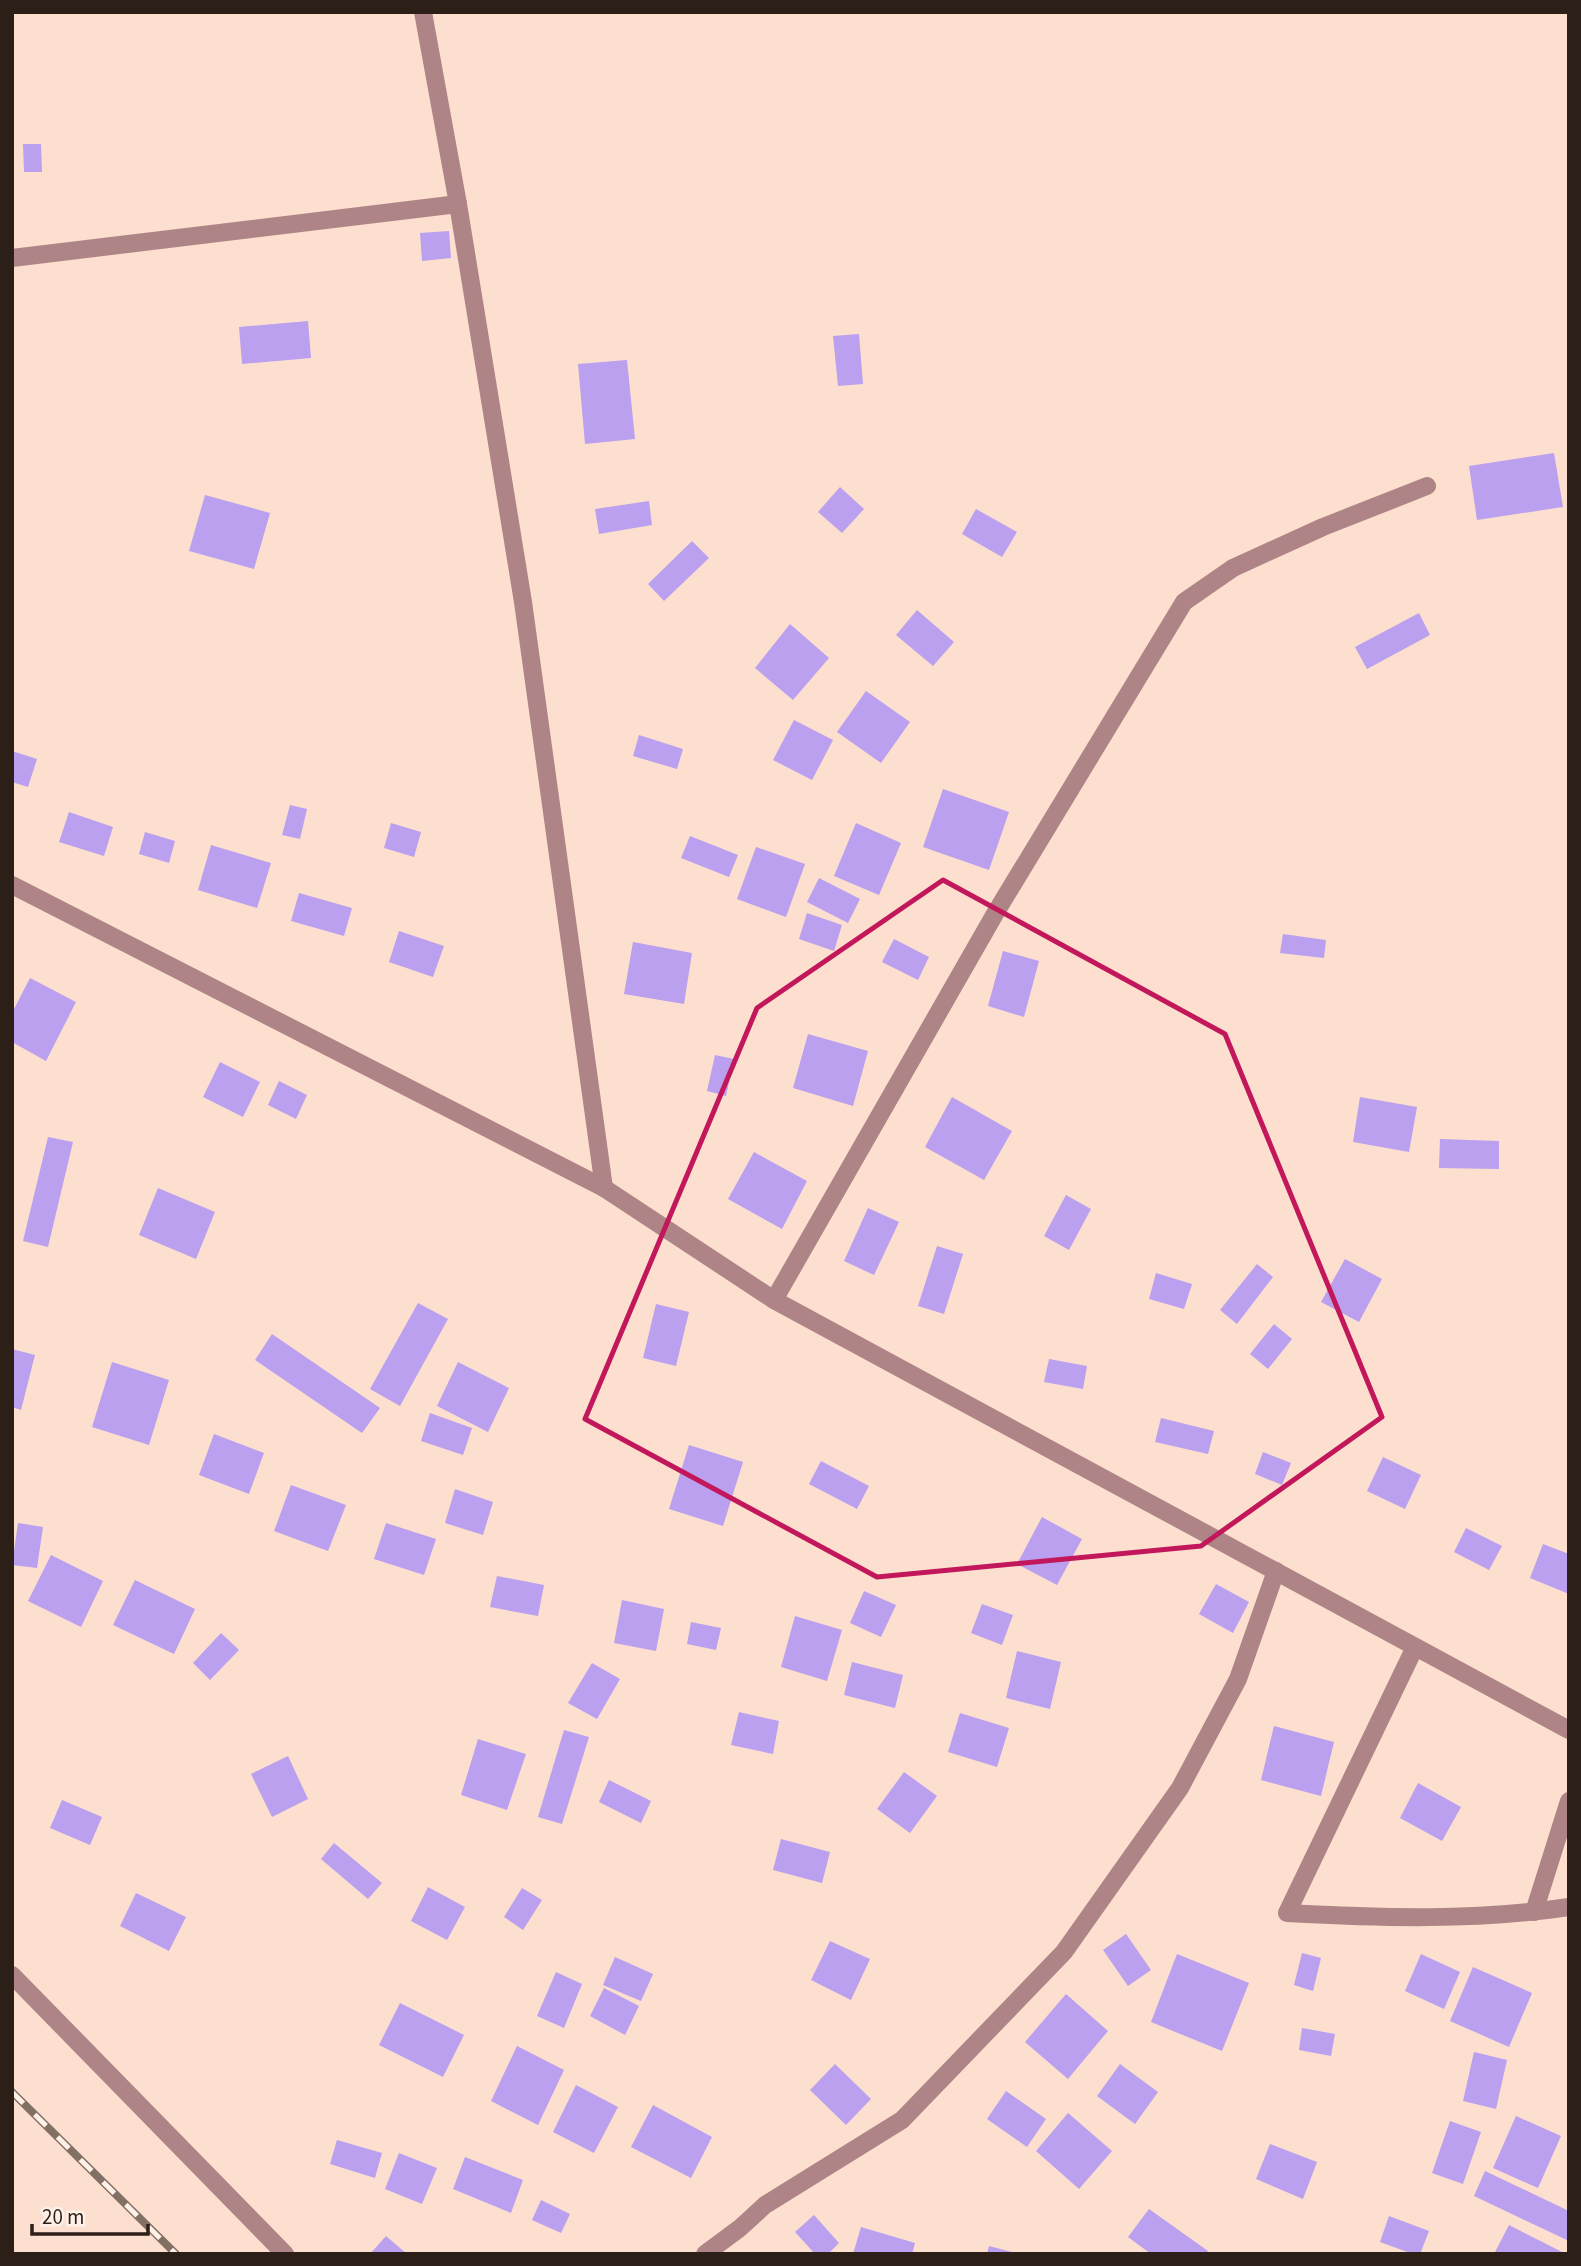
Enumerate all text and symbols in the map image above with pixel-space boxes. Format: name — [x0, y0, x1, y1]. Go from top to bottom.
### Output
scale bar — [32, 2192, 147, 2236]
text: 20 m — [42, 2202, 84, 2232]

